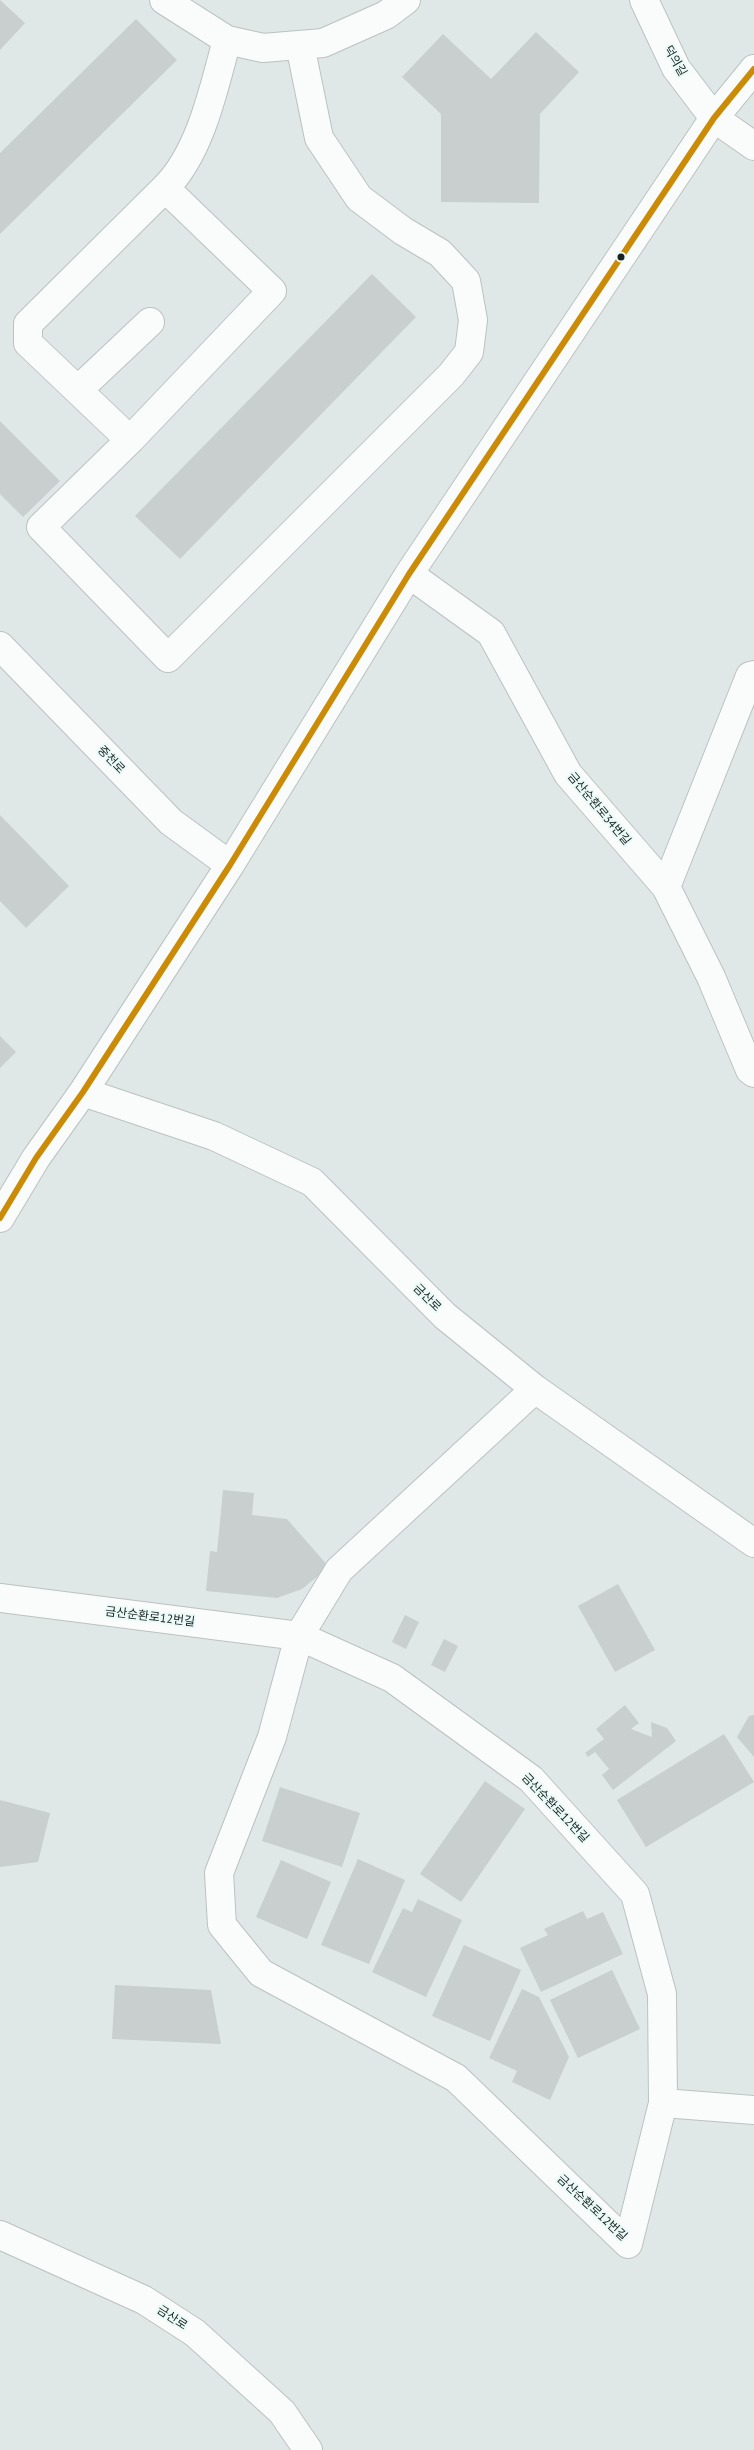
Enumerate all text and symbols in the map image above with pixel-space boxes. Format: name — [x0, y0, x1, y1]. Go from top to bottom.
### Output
street label: 덕의길 — [660, 43, 690, 79]
unlabelled marker — [616, 252, 626, 262]
street label: 중천로 — [94, 743, 128, 777]
street label: 금산순환로34번길 — [564, 770, 634, 848]
street label: 금산로 — [410, 1281, 444, 1315]
street label: 금산순환로12번길 — [104, 1604, 196, 1630]
street label: 금산순환로12번길 — [518, 1770, 592, 1846]
street label: 금산순환로12번길 — [554, 2172, 630, 2244]
street label: 금산로 — [154, 2303, 190, 2333]

